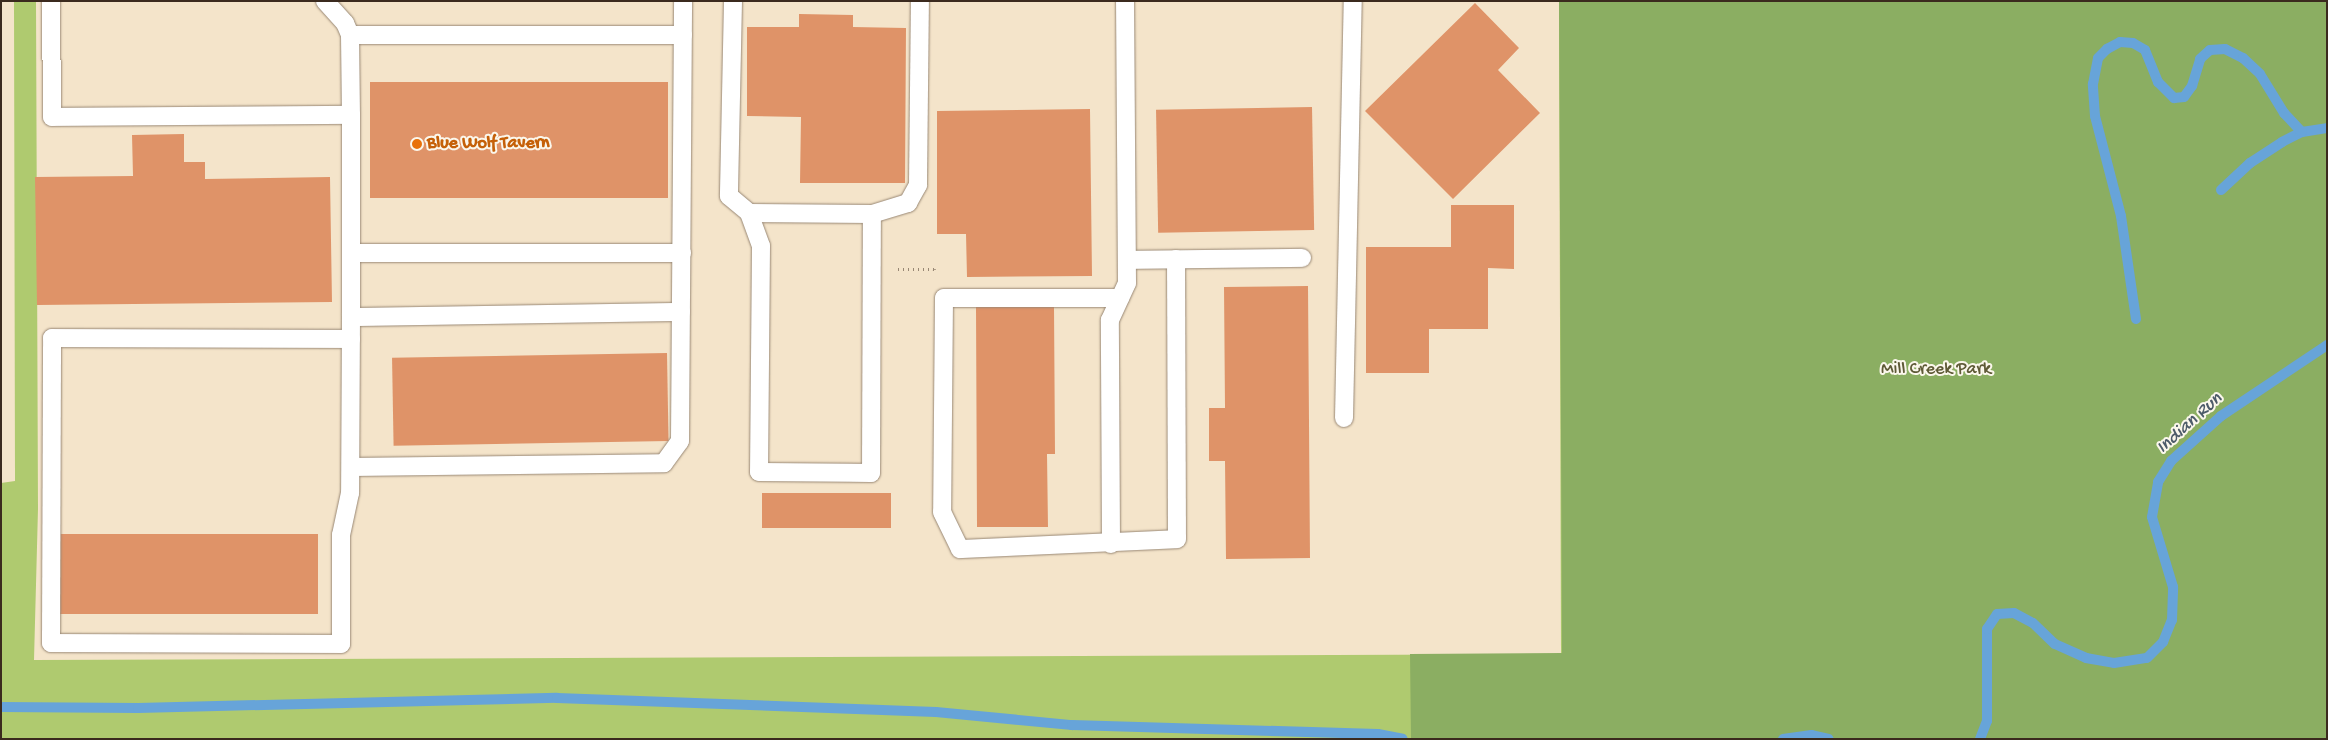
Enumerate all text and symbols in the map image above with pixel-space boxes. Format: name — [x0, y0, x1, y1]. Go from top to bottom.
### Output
place label: Blue Wolf Tavern — [427, 133, 550, 155]
marker: Blue Wolf Tavern — [411, 138, 423, 150]
park label: Mill Creek Park — [1881, 359, 1991, 381]
water label: Indian Run — [2152, 388, 2228, 460]

